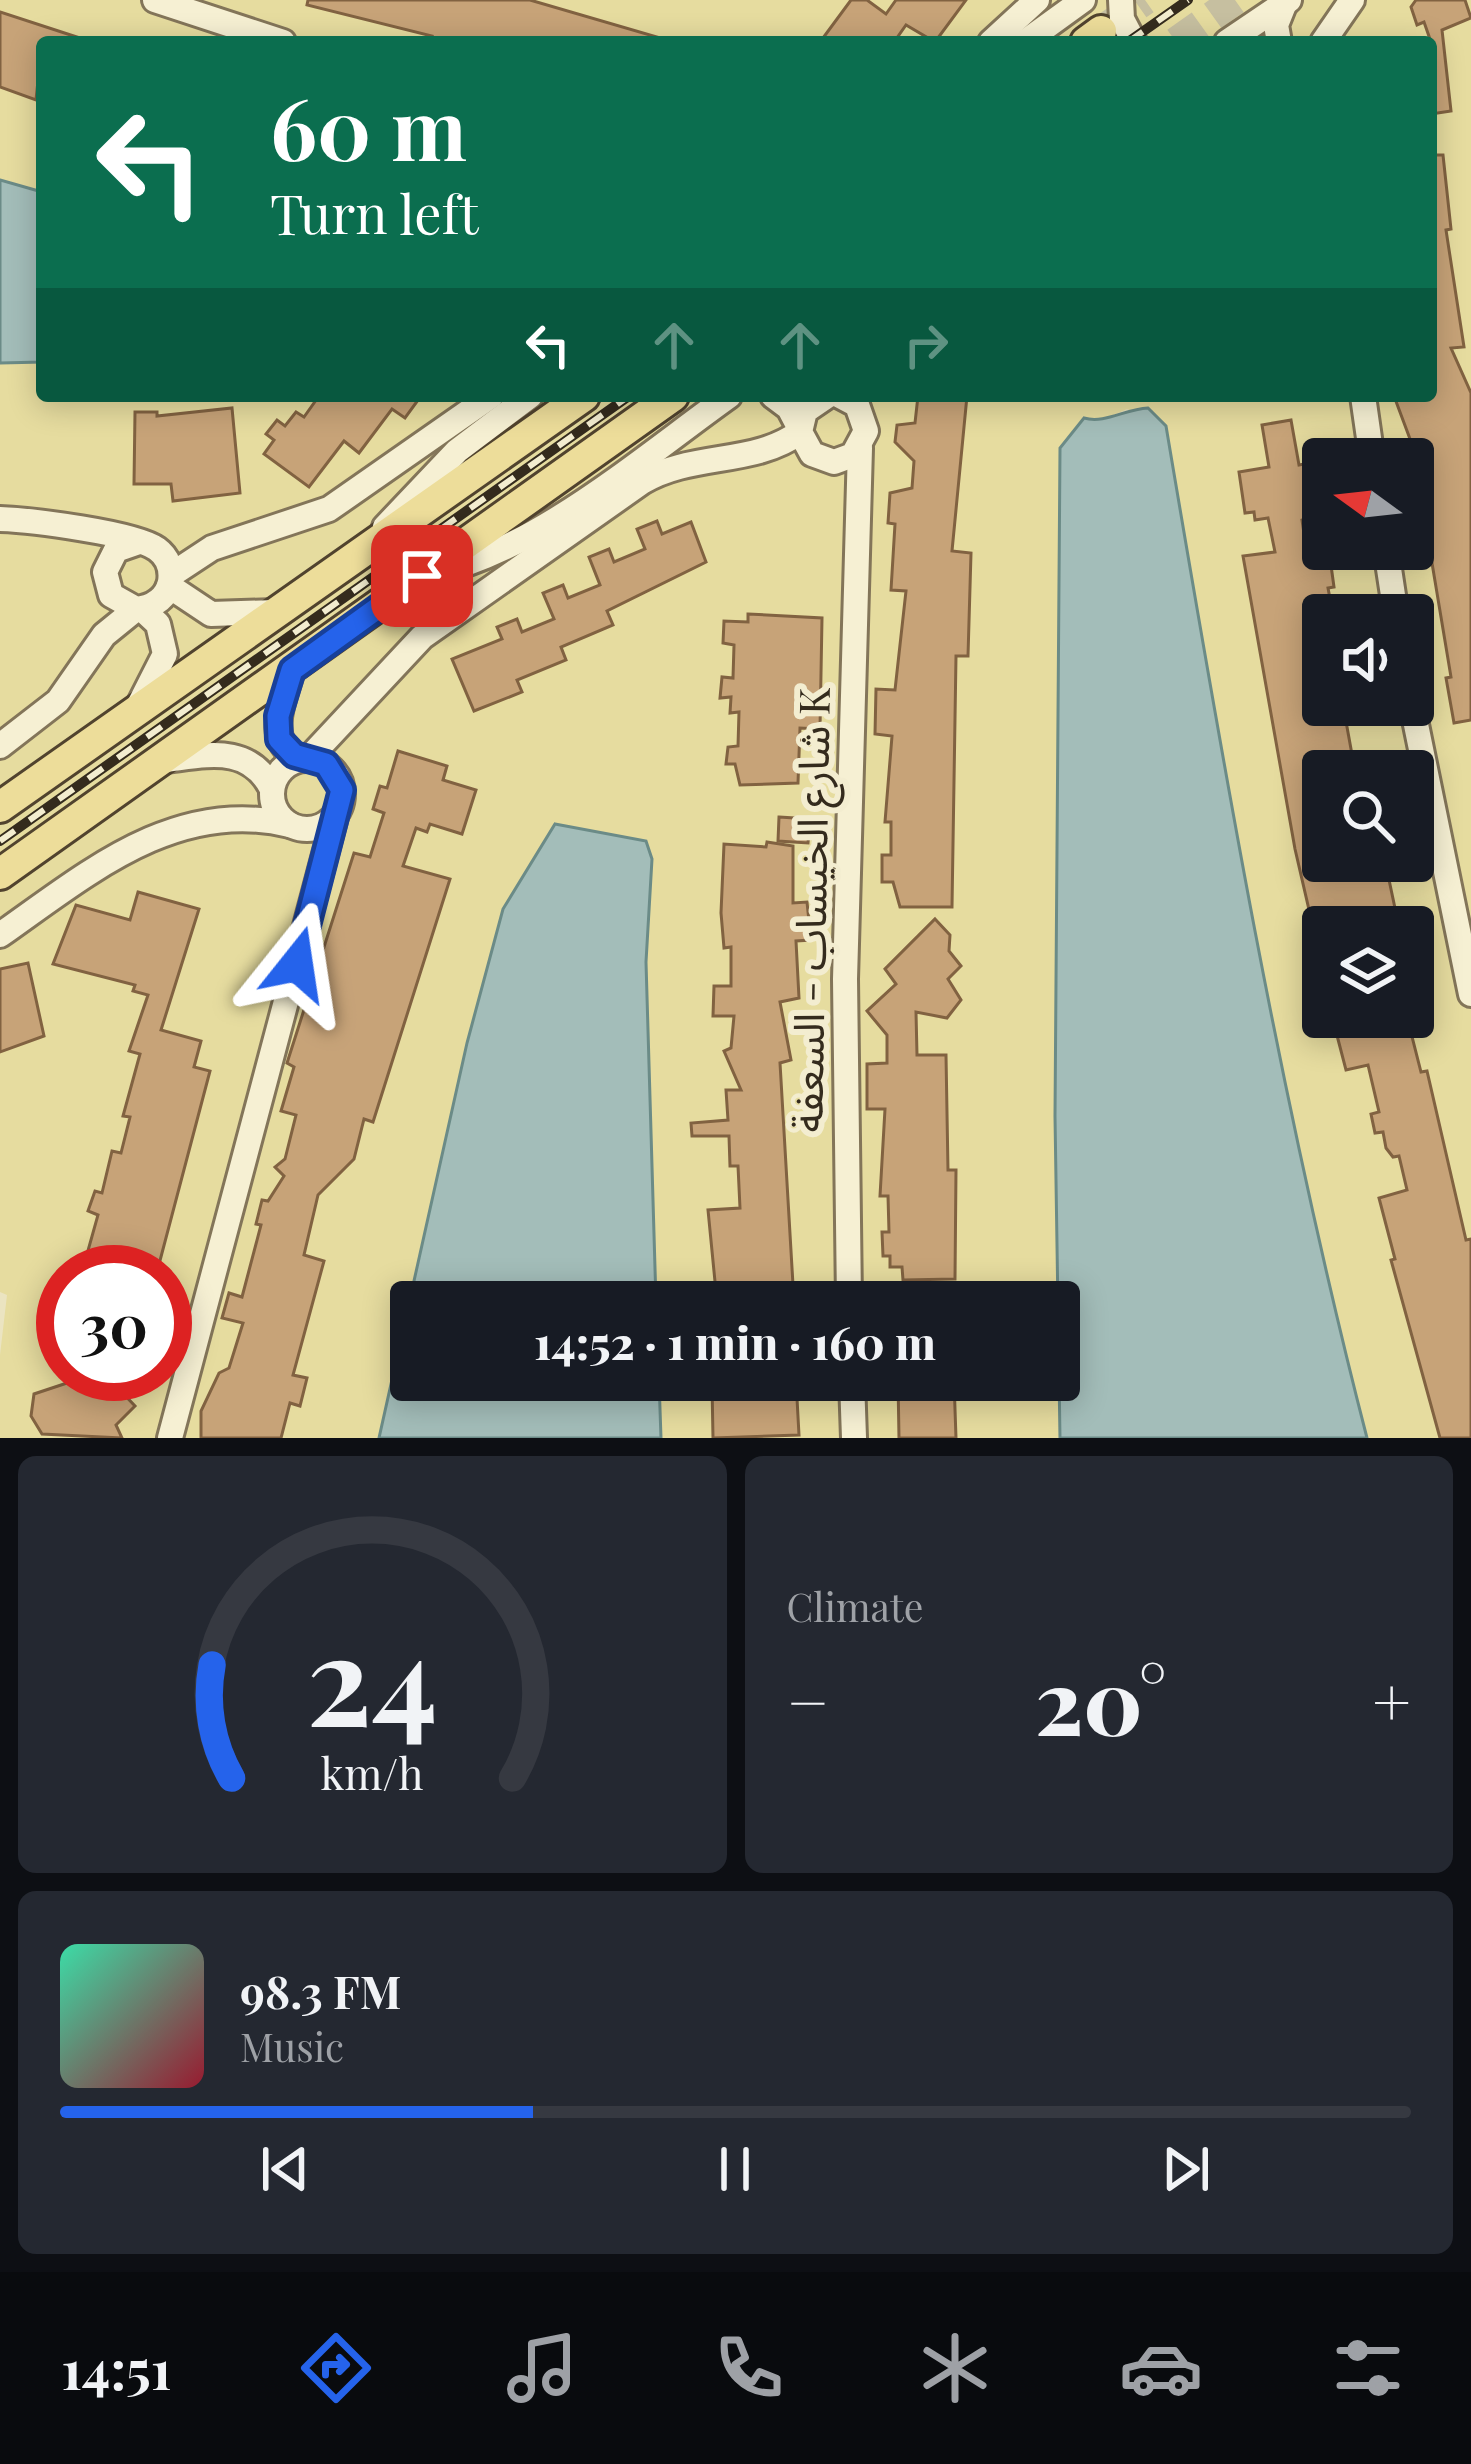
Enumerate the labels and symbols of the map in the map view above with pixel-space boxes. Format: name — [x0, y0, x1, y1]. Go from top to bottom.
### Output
north arrow — [1302, 438, 1434, 570]
pin — [371, 525, 473, 627]
street label: شارع الخيساب - السعفة K — [777, 687, 847, 1133]
position arrow — [234, 901, 360, 1027]
speed limit sign: 30 — [36, 1245, 192, 1401]

